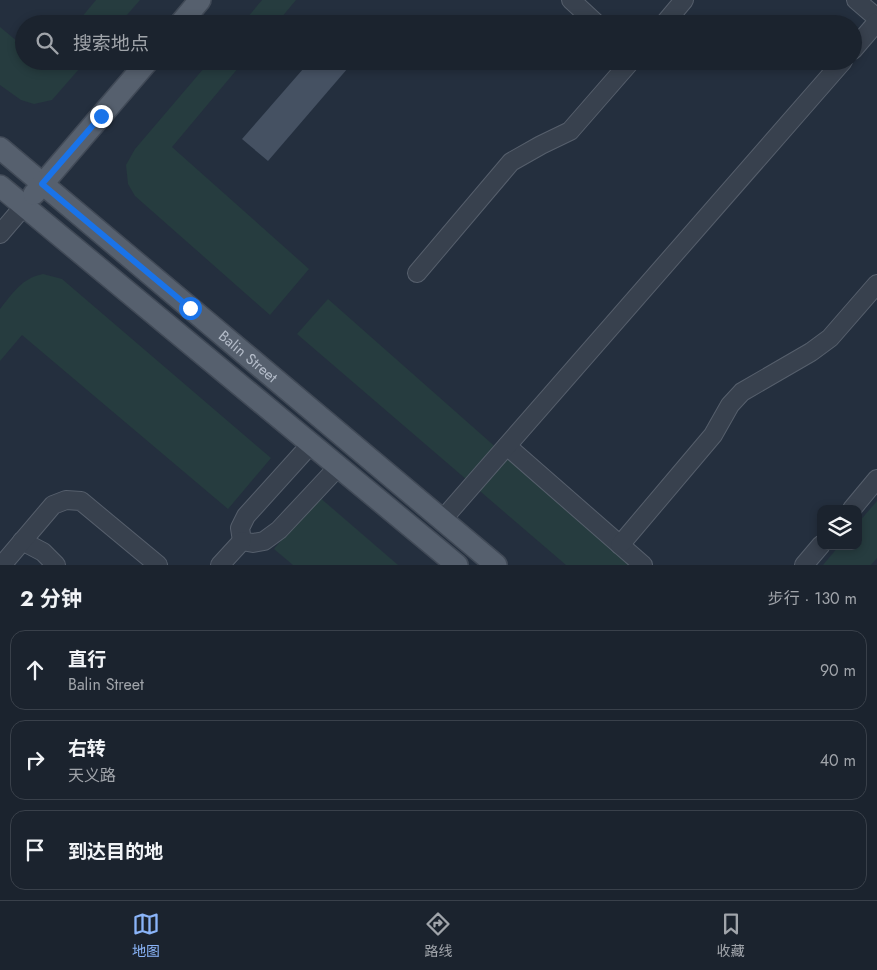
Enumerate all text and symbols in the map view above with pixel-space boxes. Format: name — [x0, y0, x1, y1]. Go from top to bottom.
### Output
search box — [15, 15, 862, 70]
icon: search — [33, 29, 61, 57]
text: 搜索地点 — [73, 30, 149, 57]
route end — [90, 105, 113, 128]
route start — [179, 297, 202, 320]
street label: Balin Street — [214, 325, 283, 388]
map controls — [817, 505, 862, 550]
button: layers — [817, 505, 862, 550]
text: 2 分钟 — [20, 584, 82, 614]
text: 步行 · 130 m — [768, 587, 857, 610]
text: 直行 — [68, 646, 106, 673]
icon: ahead — [21, 656, 49, 684]
text: 90 m — [820, 659, 856, 682]
text: Balin Street — [68, 673, 144, 696]
text: 右转 — [68, 735, 106, 762]
icon: right — [21, 746, 49, 774]
text: 40 m — [820, 749, 856, 772]
text: 天义路 — [68, 764, 116, 787]
icon: arrive — [21, 836, 49, 864]
text: 到达目的地 — [68, 838, 163, 865]
tab: 地图 — [132, 910, 160, 961]
tab: 路线 — [424, 910, 452, 961]
tab: 收藏 — [717, 910, 745, 961]

